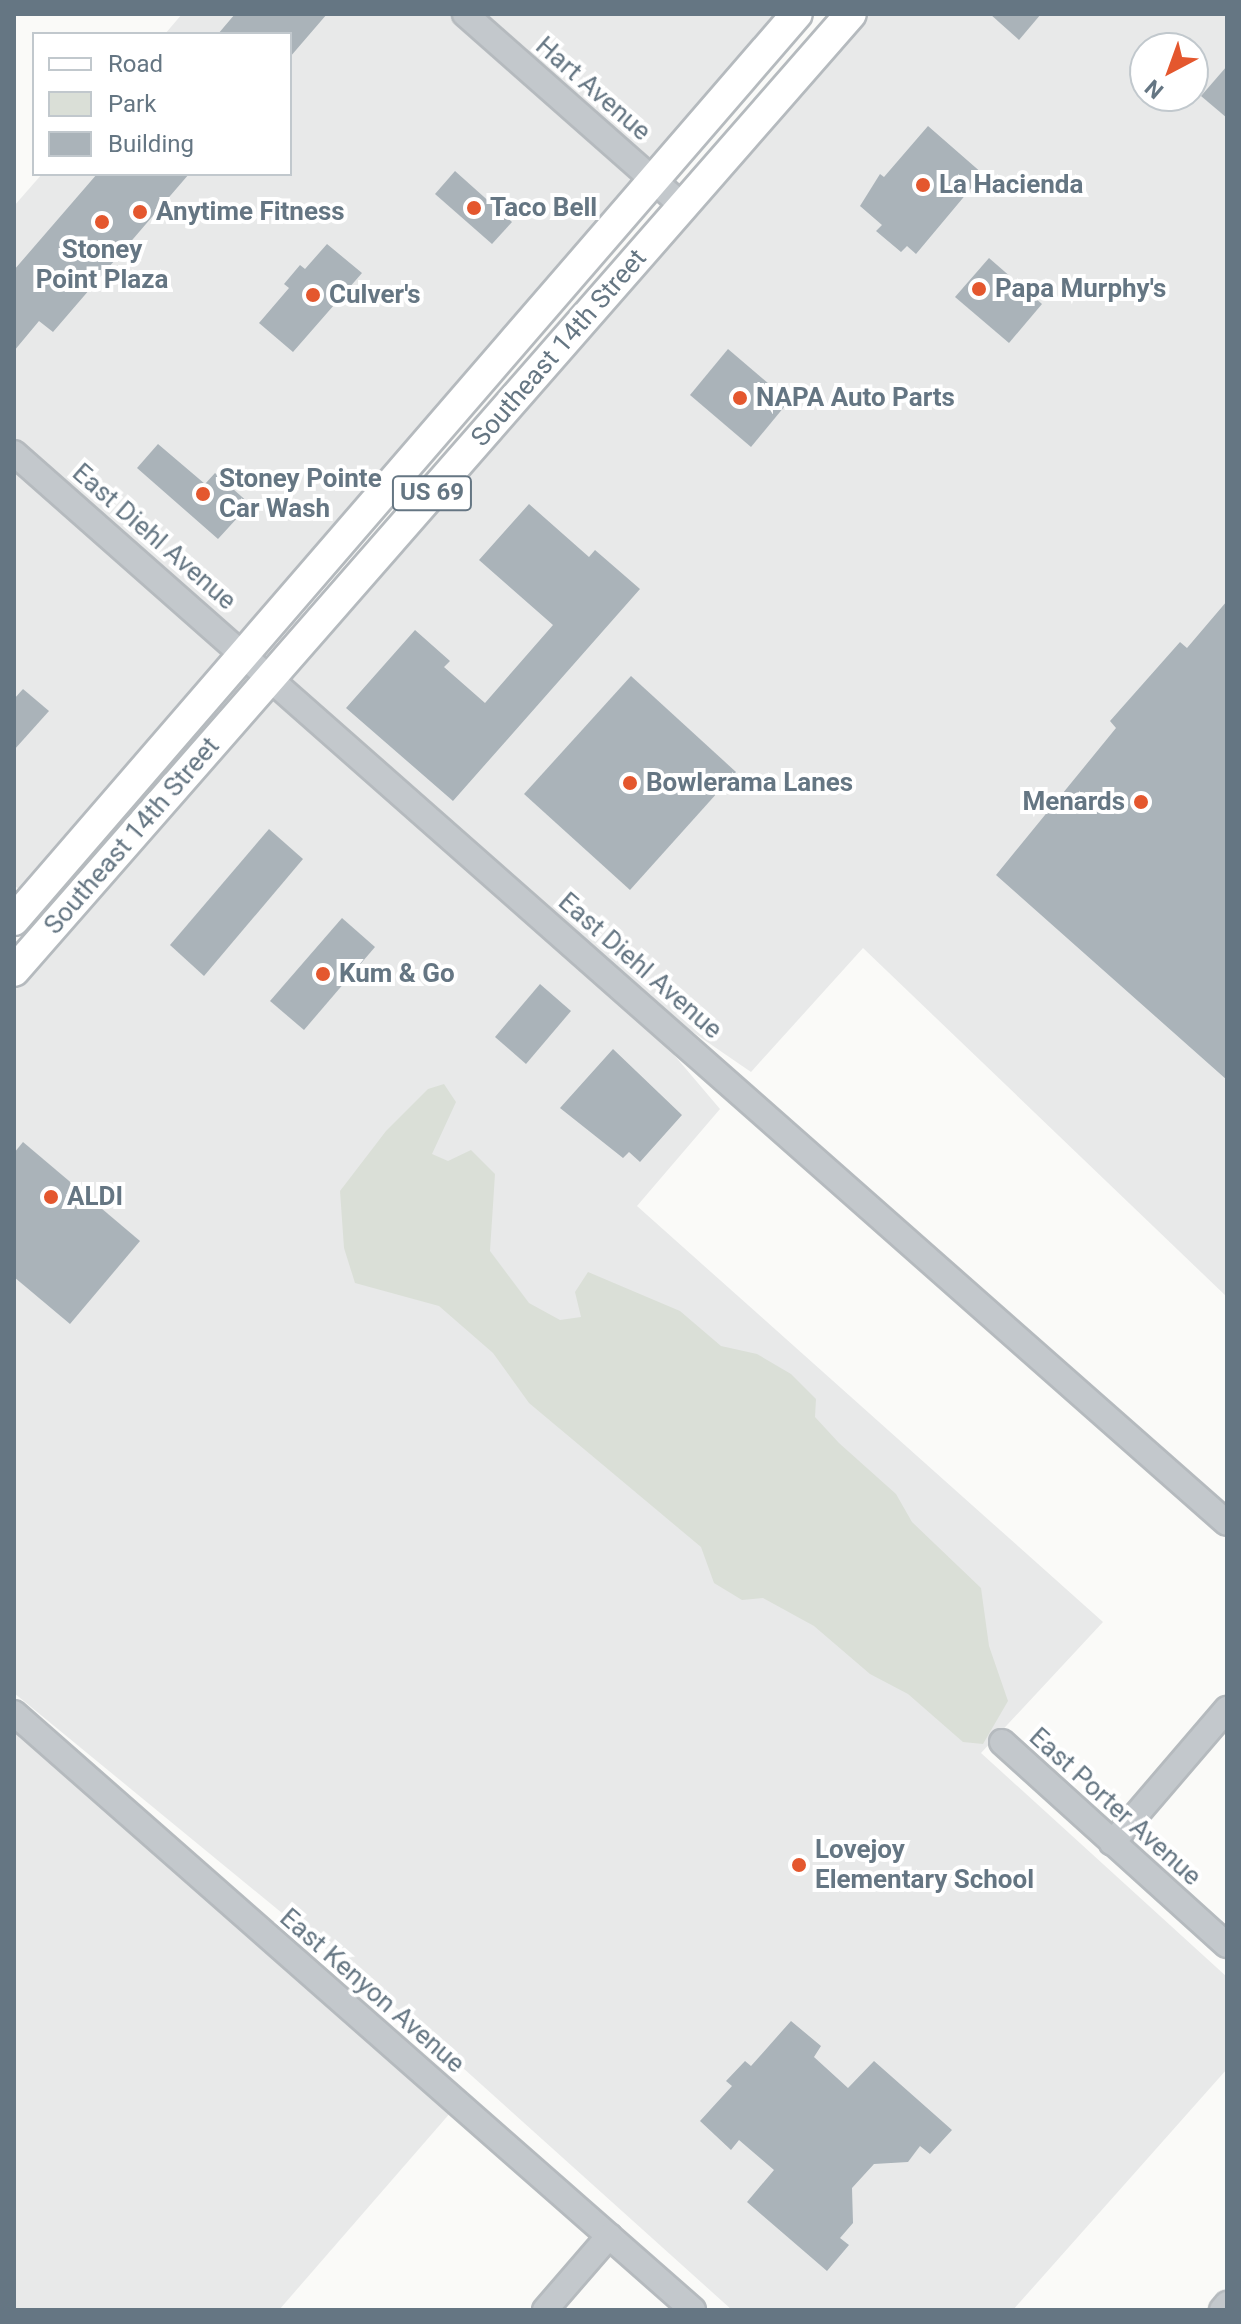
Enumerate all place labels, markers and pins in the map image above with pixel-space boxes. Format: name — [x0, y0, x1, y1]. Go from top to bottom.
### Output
place label: La Hacienda — [939, 169, 1083, 201]
marker: La Hacienda — [914, 176, 932, 194]
place label: Taco Bell — [490, 192, 597, 224]
place label: Anytime Fitness — [156, 196, 345, 228]
marker: Taco Bell — [465, 199, 483, 217]
marker: Anytime Fitness — [131, 203, 149, 221]
marker: Stoney Point Plaza — [93, 213, 111, 231]
place label: Stoney Point Plaza — [36, 234, 168, 296]
place label: Papa Murphy's — [995, 273, 1166, 305]
place label: Culver's — [329, 279, 421, 311]
marker: Papa Murphy's — [970, 280, 988, 298]
marker: Culver's — [304, 286, 322, 304]
place label: NAPA Auto Parts — [756, 382, 955, 414]
marker: NAPA Auto Parts — [731, 389, 749, 407]
place label: Stoney Pointe Car Wash — [219, 463, 382, 524]
marker: Stoney Pointe Car Wash — [194, 485, 212, 503]
place label: Bowlerama Lanes — [646, 767, 853, 799]
marker: Bowlerama Lanes — [621, 774, 639, 792]
place label: Menards — [1022, 786, 1125, 818]
marker: Menards — [1132, 793, 1150, 811]
place label: Kum & Go — [339, 958, 455, 990]
marker: Kum & Go — [314, 965, 332, 983]
place label: ALDI — [67, 1181, 123, 1213]
marker: ALDI — [42, 1188, 60, 1206]
place label: Lovejoy Elementary School — [815, 1834, 1034, 1896]
marker: Lovejoy Elementary School — [790, 1856, 808, 1874]

